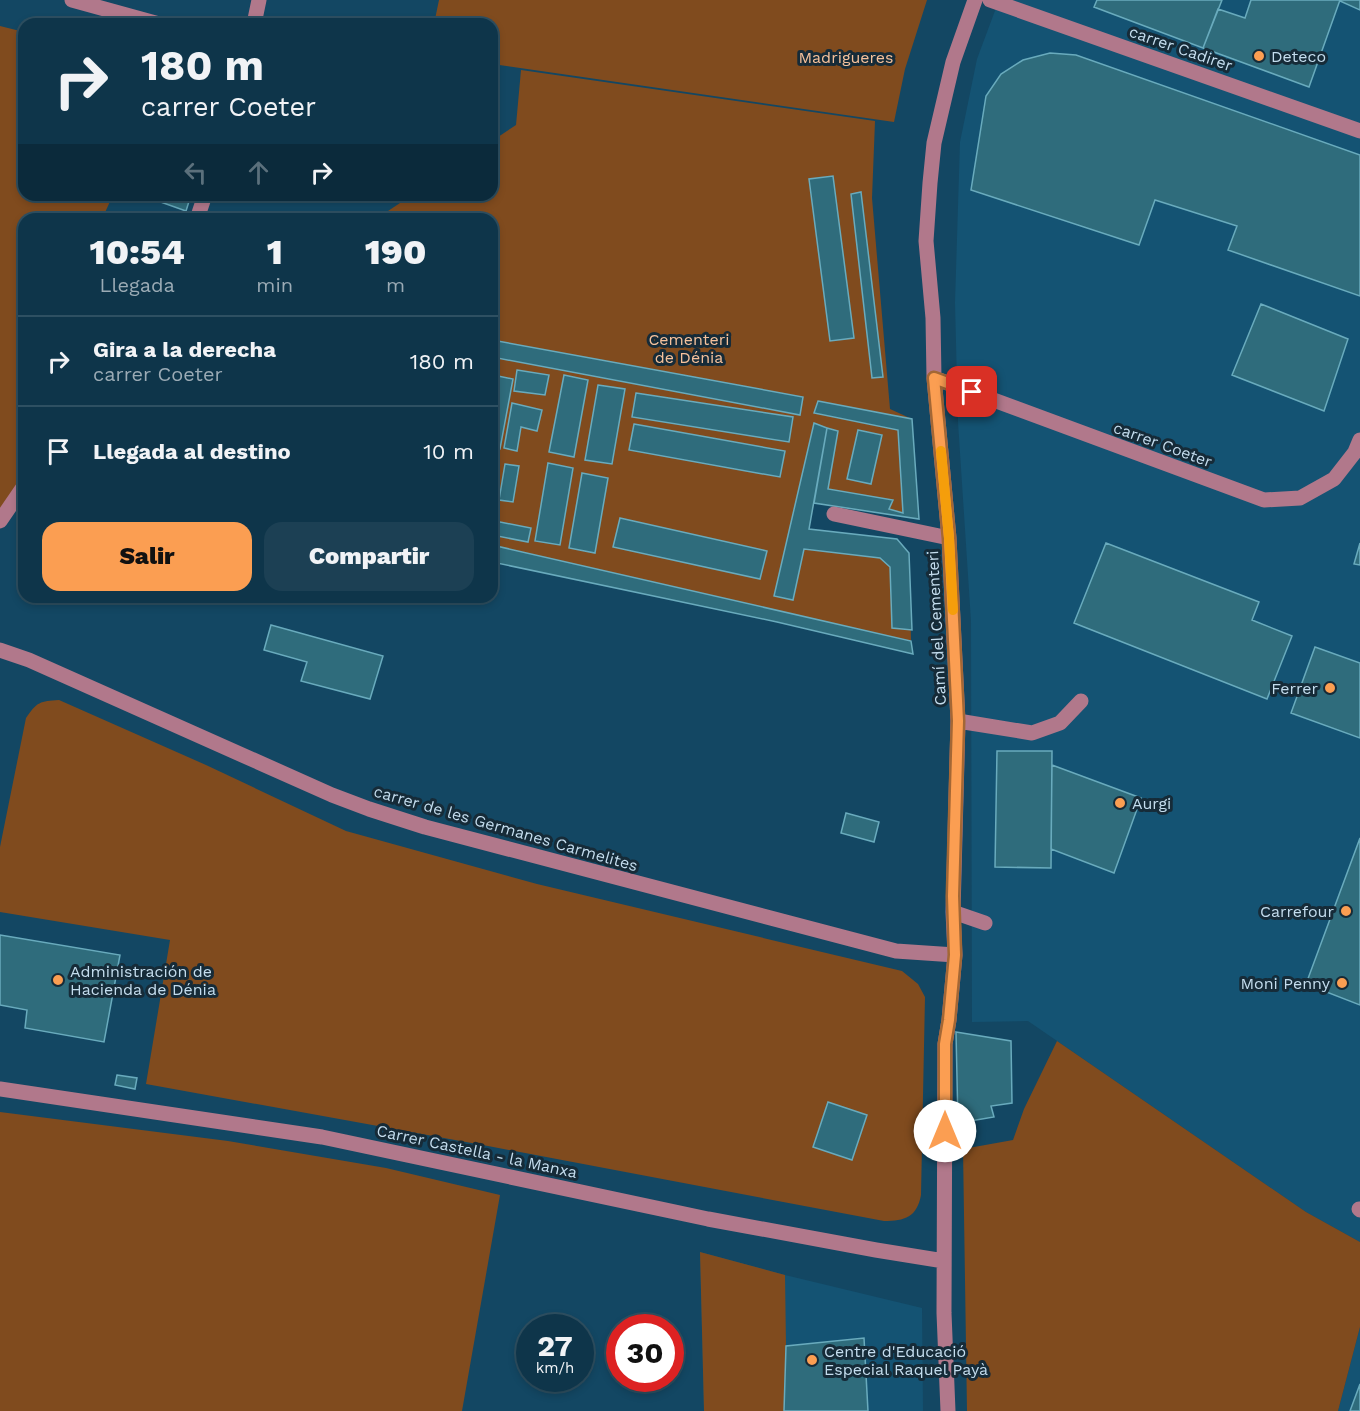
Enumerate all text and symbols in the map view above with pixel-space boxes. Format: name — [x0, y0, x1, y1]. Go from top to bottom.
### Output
street label: carrer Cadirer — [1127, 22, 1235, 75]
text: 180 m — [141, 41, 264, 90]
icon: right — [42, 42, 120, 120]
place label: Deteco — [1271, 47, 1326, 66]
park label: Madrigueres — [799, 48, 894, 67]
marker: Deteco — [1252, 49, 1266, 63]
text: carrer Coeter — [141, 91, 316, 123]
icon: left — [179, 156, 212, 189]
icon: ahead — [242, 156, 275, 189]
icon: right — [305, 156, 338, 189]
text: 10:54 — [90, 231, 185, 273]
text: 1 — [267, 231, 283, 273]
text: 190 — [365, 231, 426, 273]
text: Llegada — [99, 273, 175, 297]
text: min — [256, 273, 293, 297]
text: m — [386, 273, 405, 297]
park label: Cementeri de Dénia — [648, 330, 730, 367]
text: Gira a la derecha — [93, 337, 276, 362]
icon: right — [42, 345, 75, 378]
text: 180 m — [410, 349, 474, 374]
text: carrer Coeter — [93, 362, 223, 386]
pin — [946, 366, 997, 417]
icon: arrive — [955, 375, 988, 408]
street label: carrer Coeter — [1111, 418, 1215, 471]
icon: arrive — [42, 435, 75, 468]
text: Llegada al destino — [93, 439, 291, 464]
text: 10 m — [423, 439, 474, 464]
button: Salir — [42, 522, 252, 591]
button: Compartir — [264, 522, 474, 591]
street label: Camí del Cementeri — [923, 550, 950, 706]
place label: Ferrer — [1271, 679, 1318, 698]
marker: Ferrer — [1323, 681, 1337, 695]
street label: carrer de les Germanes Carmelites — [372, 782, 640, 875]
place label: Aurgi — [1132, 794, 1171, 813]
marker: Aurgi — [1113, 796, 1127, 810]
place label: Carrefour — [1260, 902, 1334, 921]
marker: Carrefour — [1339, 904, 1353, 918]
place label: Administración de Hacienda de Dénia — [70, 962, 216, 999]
marker: Administración de Hacienda de Dénia — [51, 973, 65, 987]
place label: Moni Penny — [1241, 974, 1331, 993]
marker: Moni Penny — [1335, 976, 1349, 990]
position arrow — [913, 1099, 977, 1163]
street label: Carrer Castella - la Manxa — [375, 1121, 579, 1182]
speed limit sign: 30 — [606, 1314, 684, 1392]
text: 27 — [537, 1328, 573, 1363]
place label: Centre d'Educació Especial Raquel Payà — [824, 1342, 988, 1379]
marker: Centre d'Educació Especial Raquel Payà — [805, 1353, 819, 1367]
text: km/h — [536, 1359, 574, 1377]

